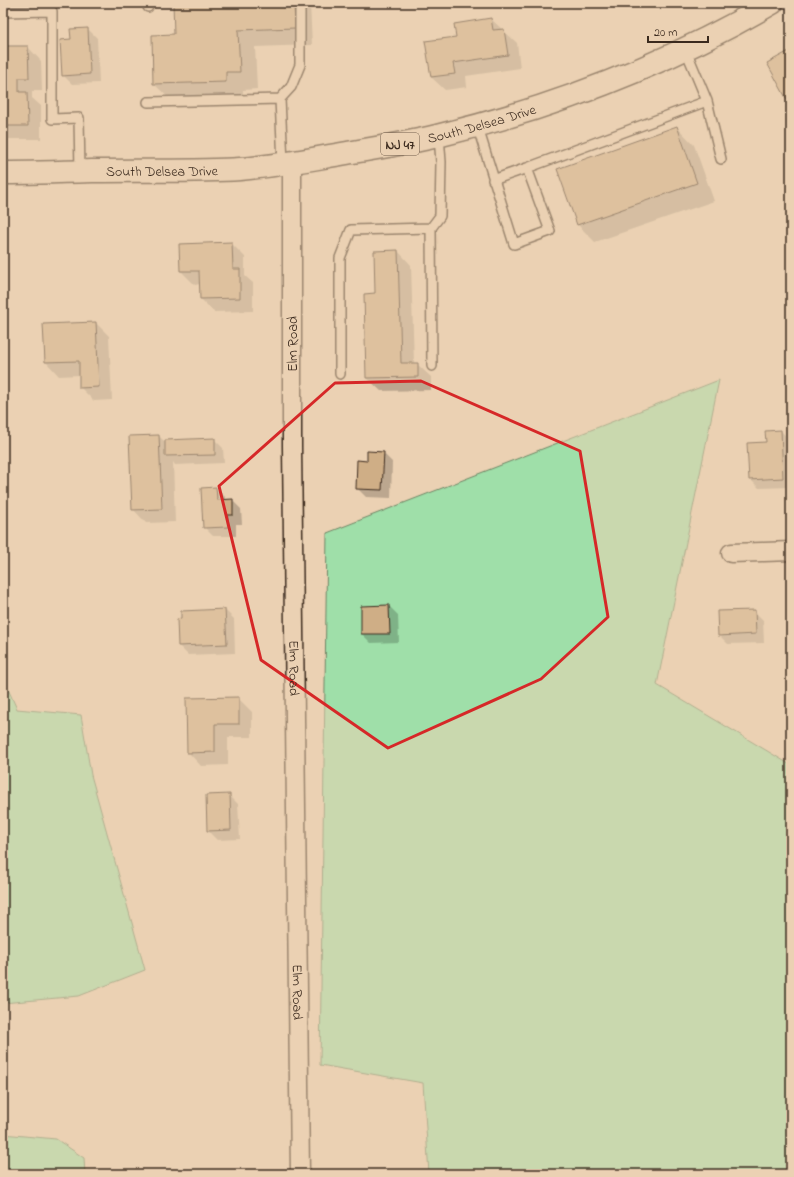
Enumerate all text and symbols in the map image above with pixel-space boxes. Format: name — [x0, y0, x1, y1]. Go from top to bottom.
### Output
scale bar — [648, 18, 708, 44]
text: 20 m — [654, 24, 677, 42]
street label: South Delsea Drive — [426, 99, 539, 150]
road number: NJ 47 — [381, 133, 419, 155]
street label: South Delsea Drive — [106, 161, 219, 183]
street label: Elm Road — [283, 316, 304, 372]
street label: Elm Road — [282, 640, 304, 696]
street label: Elm Road — [286, 964, 307, 1020]

